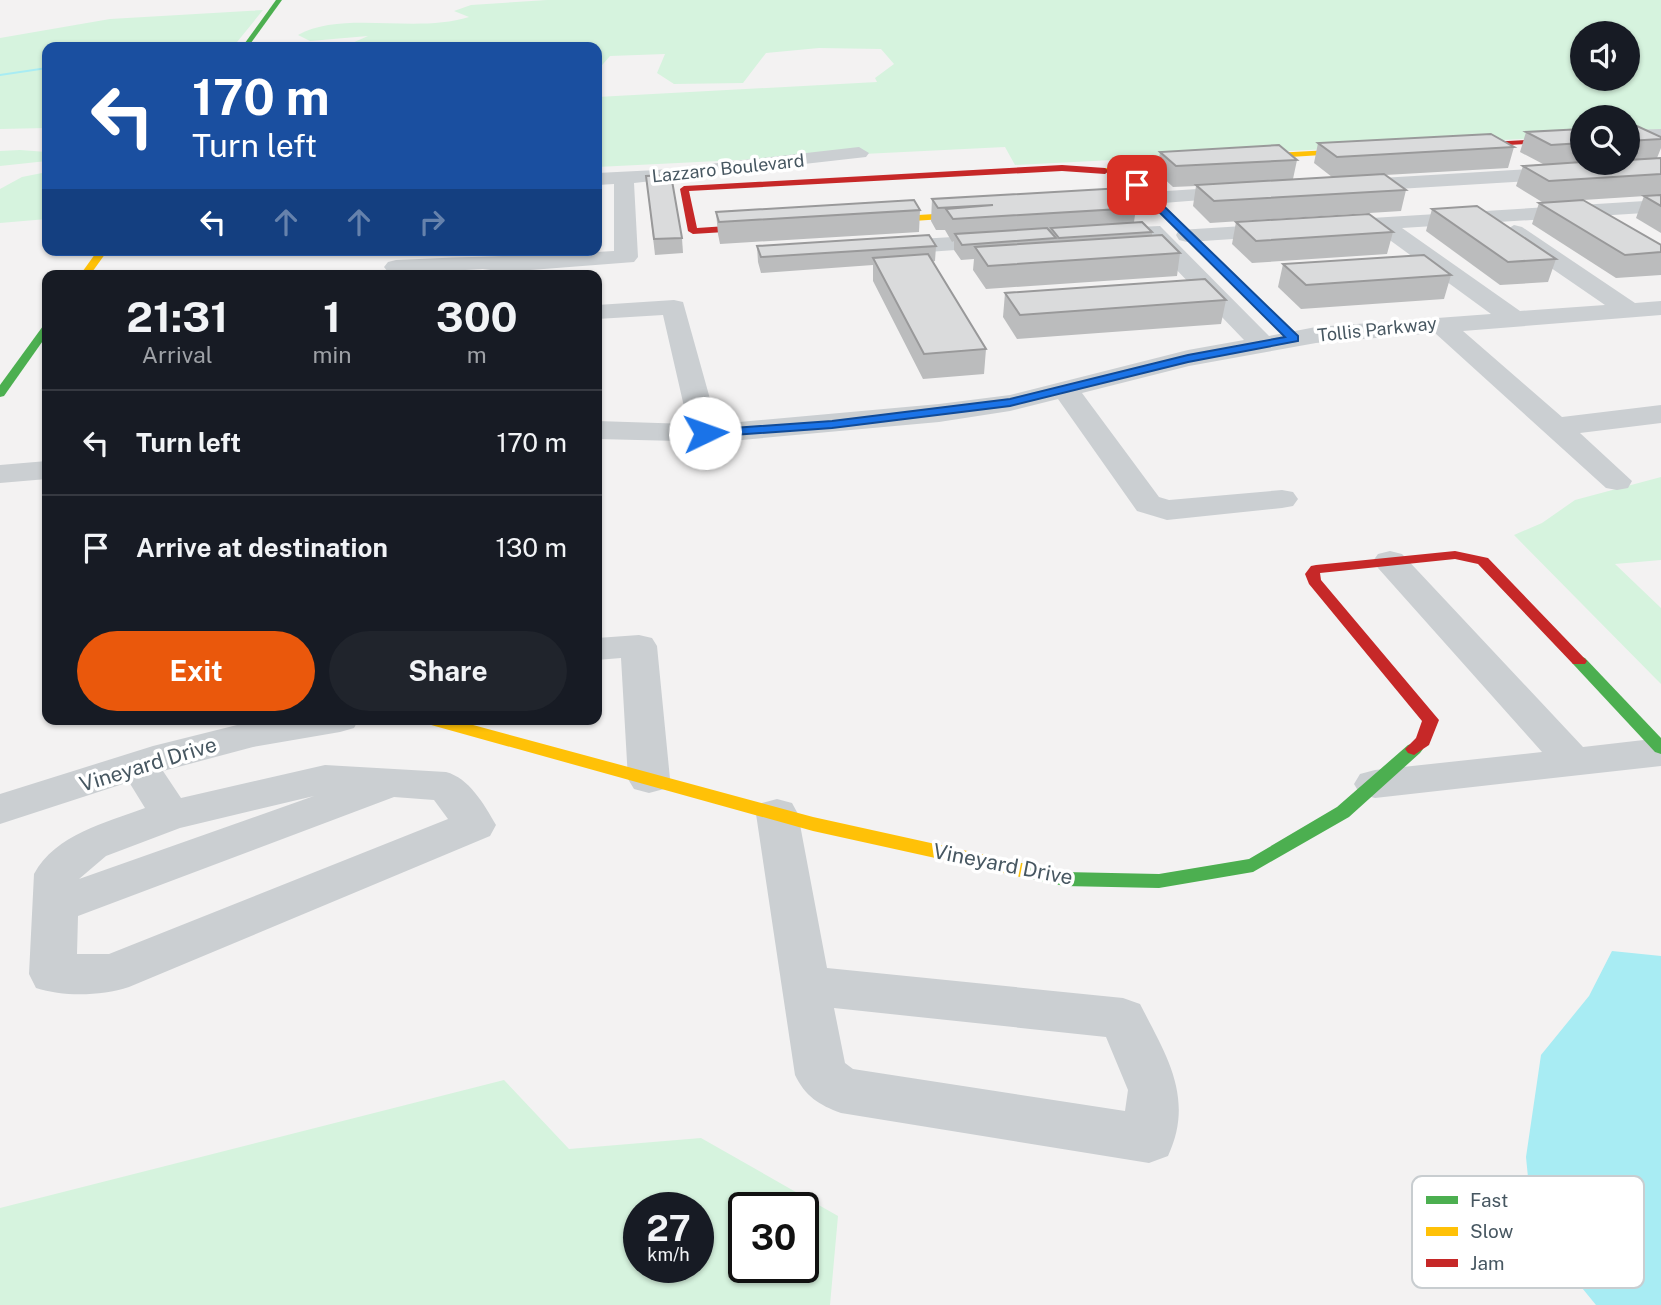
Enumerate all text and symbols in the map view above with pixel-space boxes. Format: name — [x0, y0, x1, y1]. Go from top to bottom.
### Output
map controls — [1570, 21, 1640, 175]
button: sound — [1570, 21, 1640, 91]
text: 170 m — [192, 68, 330, 126]
icon: left — [77, 70, 168, 161]
button: search — [1570, 105, 1640, 175]
text: Turn left — [192, 127, 317, 164]
street label: Lazzaro Boulevard — [651, 150, 805, 186]
pin — [1107, 155, 1167, 215]
icon: arrive — [1118, 166, 1156, 204]
icon: left — [194, 203, 232, 241]
icon: ahead — [267, 203, 305, 241]
icon: ahead — [340, 203, 378, 241]
icon: right — [413, 203, 451, 241]
text: 21:31 — [126, 292, 228, 341]
text: 1 — [323, 292, 341, 341]
text: 300 — [436, 292, 518, 341]
street label: Tollis Parkway — [1316, 312, 1438, 346]
text: Arrival — [142, 341, 213, 368]
text: min — [313, 341, 352, 368]
text: m — [467, 341, 487, 368]
position arrow — [668, 396, 742, 470]
icon: left — [77, 424, 115, 462]
text: Turn left — [136, 427, 241, 458]
text: 170 m — [497, 427, 567, 458]
icon: arrive — [77, 529, 115, 567]
text: Arrive at destination — [136, 532, 388, 563]
text: 130 m — [495, 532, 567, 563]
button: Exit — [77, 631, 315, 711]
button: Share — [329, 631, 567, 711]
street label: Vineyard Drive — [77, 731, 219, 797]
street label: Vineyard Drive — [931, 838, 1075, 890]
legend — [1412, 1176, 1644, 1288]
text: Fast — [1470, 1189, 1508, 1211]
speed limit sign: 30 — [728, 1192, 819, 1283]
text: 27 — [646, 1208, 691, 1249]
text: Slow — [1470, 1220, 1514, 1242]
text: km/h — [647, 1244, 690, 1265]
text: Jam — [1470, 1252, 1504, 1274]

